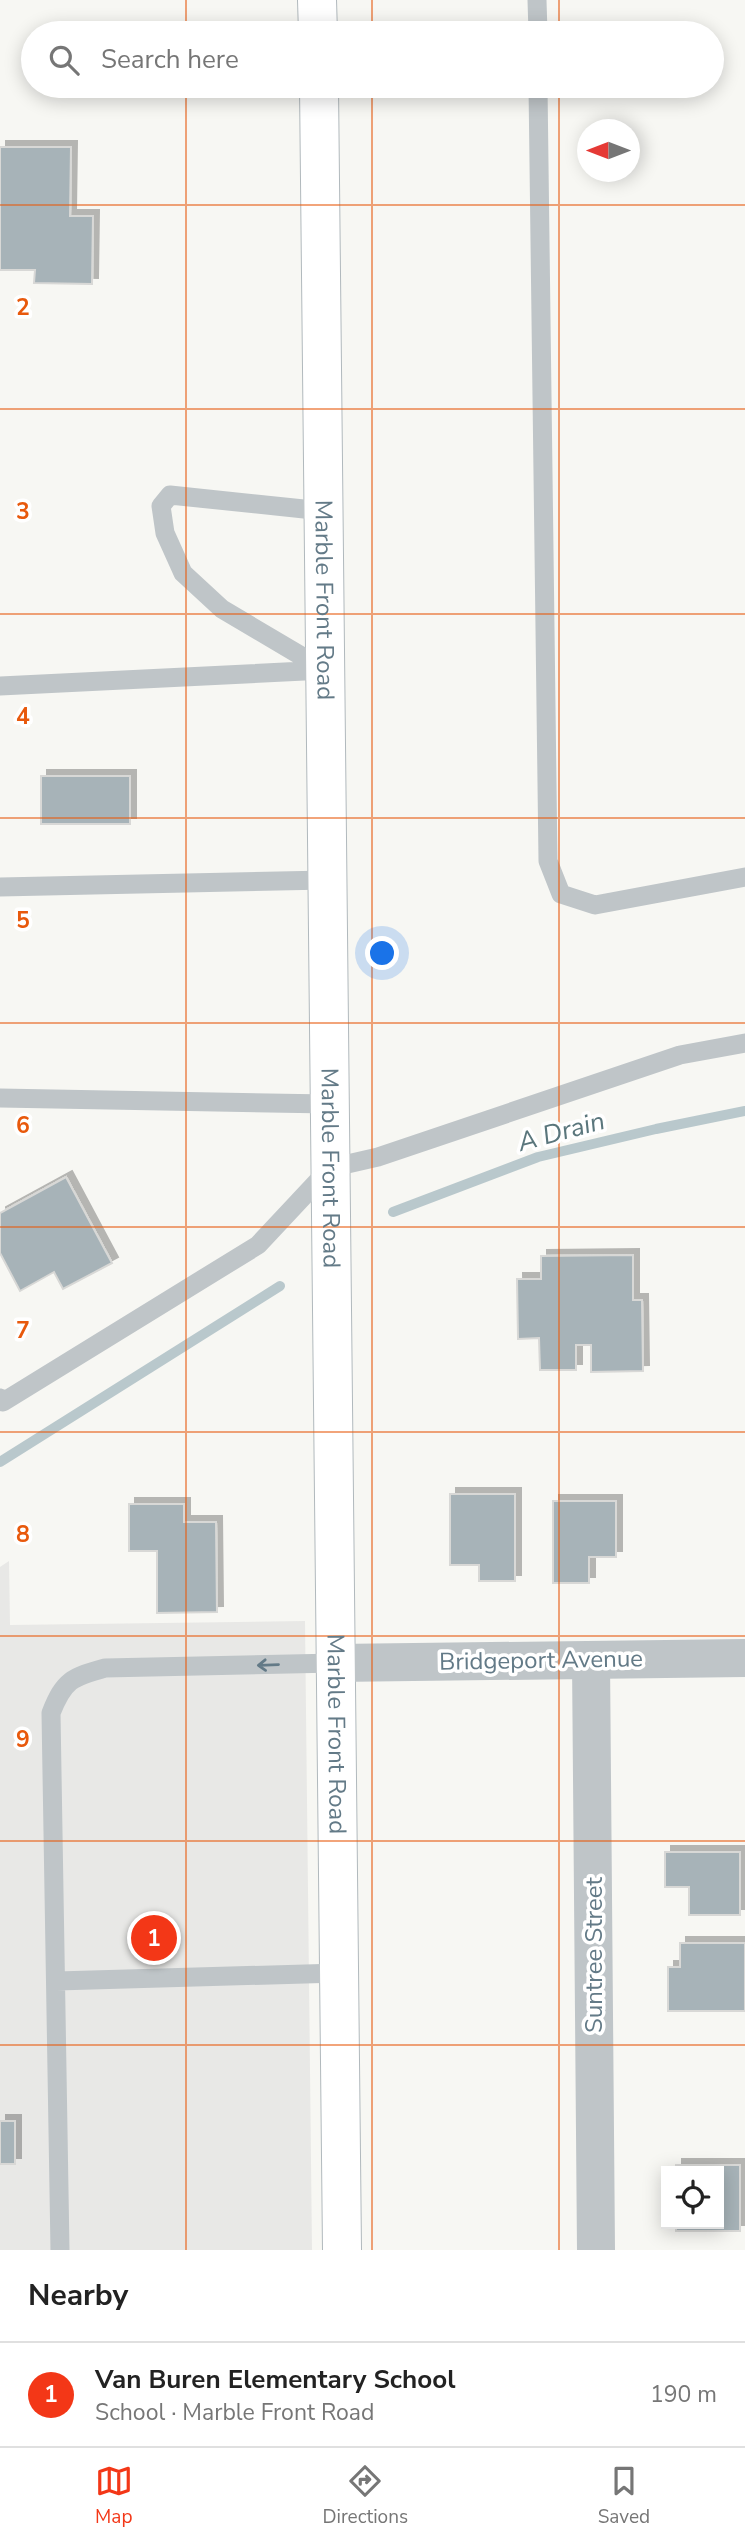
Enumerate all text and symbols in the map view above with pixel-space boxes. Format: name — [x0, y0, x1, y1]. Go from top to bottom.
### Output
search box — [21, 21, 724, 98]
icon: search — [45, 41, 83, 79]
text: Search here — [101, 42, 239, 77]
north arrow — [577, 119, 640, 182]
text: 2 — [16, 292, 30, 323]
text: 3 — [16, 496, 30, 527]
street label: Marble Front Road — [307, 499, 342, 700]
text: 4 — [16, 701, 30, 732]
text: 5 — [16, 905, 30, 936]
your location — [365, 936, 399, 970]
street label: Marble Front Road — [313, 1067, 348, 1268]
water label: A Drain — [513, 1103, 608, 1160]
text: 6 — [16, 1110, 30, 1141]
text: 7 — [16, 1315, 30, 1346]
text: 8 — [16, 1519, 30, 1550]
street label: Marble Front Road — [319, 1633, 354, 1834]
street label: Bridgeport Avenue — [439, 1642, 643, 1678]
one-way arrow — [257, 1658, 280, 1672]
text: 9 — [16, 1724, 30, 1755]
street label: Suntree Street — [578, 1876, 610, 2033]
pin: 1 — [131, 1912, 177, 1964]
map controls — [661, 2166, 724, 2229]
button: locate — [661, 2166, 724, 2229]
text: Nearby — [28, 2275, 128, 2316]
text: Van Buren Elementary School — [95, 2362, 456, 2397]
text: 1 — [44, 2379, 58, 2410]
text: 190 m — [650, 2379, 717, 2410]
text: School · Marble Front Road — [95, 2397, 374, 2428]
tab: Map — [95, 2462, 133, 2530]
tab: Directions — [322, 2462, 408, 2530]
tab: Saved — [598, 2462, 650, 2530]

